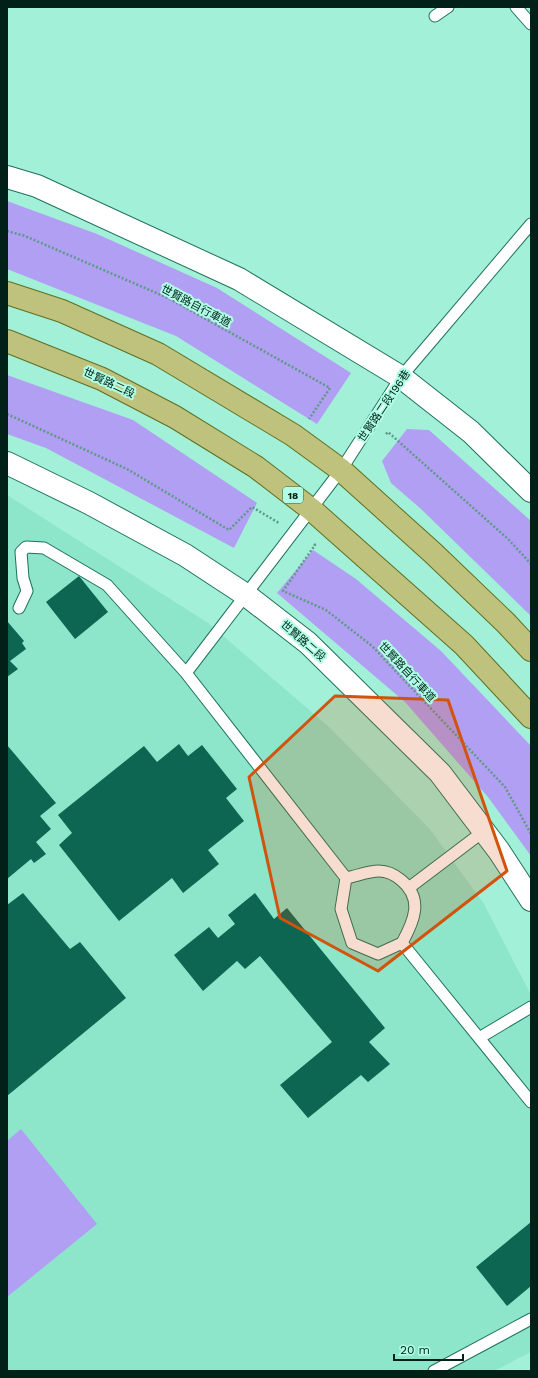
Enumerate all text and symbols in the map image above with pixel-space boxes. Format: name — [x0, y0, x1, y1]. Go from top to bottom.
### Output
street label: 世賢路自行車道 — [159, 282, 233, 330]
street label: 世賢路二段 — [81, 365, 137, 401]
street label: 世賢路二段196巷 — [355, 368, 413, 444]
road number: 18 — [283, 487, 303, 503]
street label: 世賢路二段 — [278, 618, 328, 664]
street label: 世賢路自行車道 — [376, 639, 438, 705]
scale bar — [394, 1336, 463, 1362]
text: 20 m — [400, 1343, 430, 1357]

